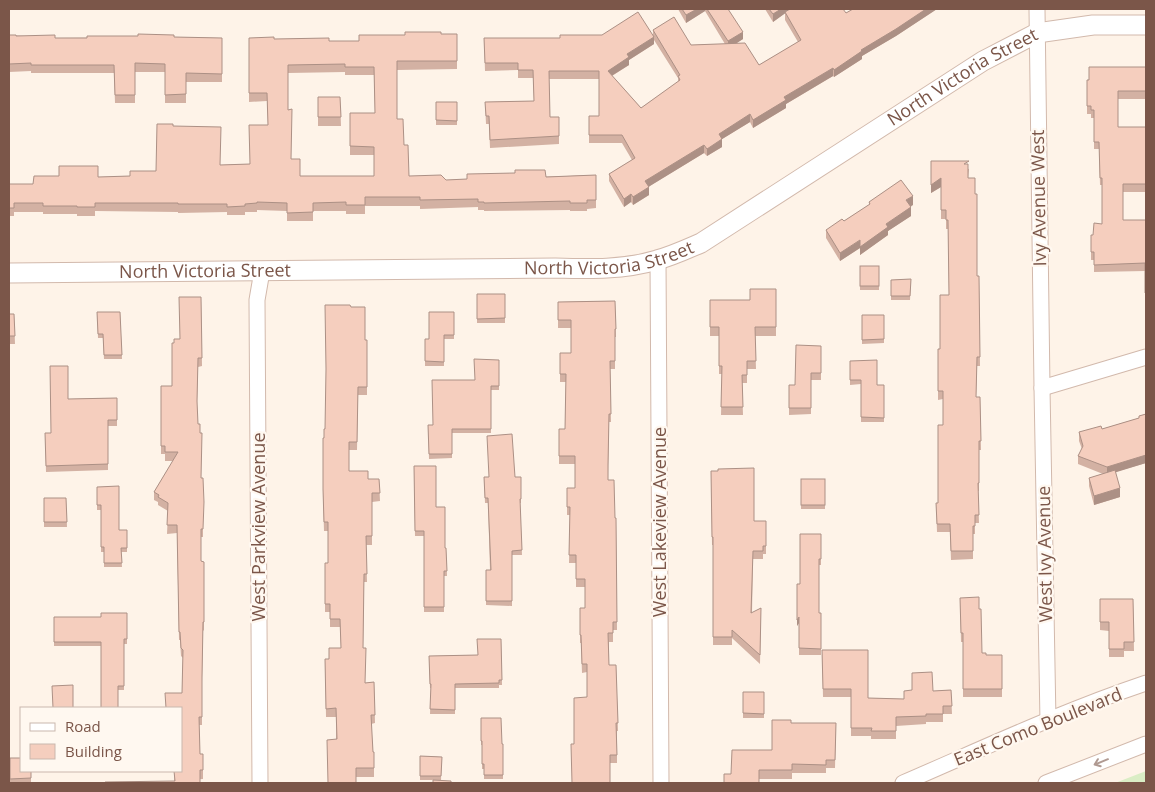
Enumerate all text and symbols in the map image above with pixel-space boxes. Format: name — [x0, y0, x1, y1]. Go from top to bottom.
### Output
street label: North Victoria Street — [882, 22, 1042, 131]
street label: Ivy Avenue West — [1025, 129, 1051, 267]
street label: North Victoria Street — [524, 235, 697, 280]
street label: North Victoria Street — [119, 257, 291, 283]
street label: West Lakeview Avenue — [647, 427, 671, 617]
street label: West Parkview Avenue — [246, 433, 270, 621]
street label: West Ivy Avenue — [1031, 485, 1057, 623]
street label: East Como Boulevard — [950, 681, 1125, 771]
legend — [20, 707, 182, 772]
text: Road — [65, 716, 101, 736]
text: Building — [65, 741, 122, 761]
one-way arrow — [1094, 757, 1109, 767]

